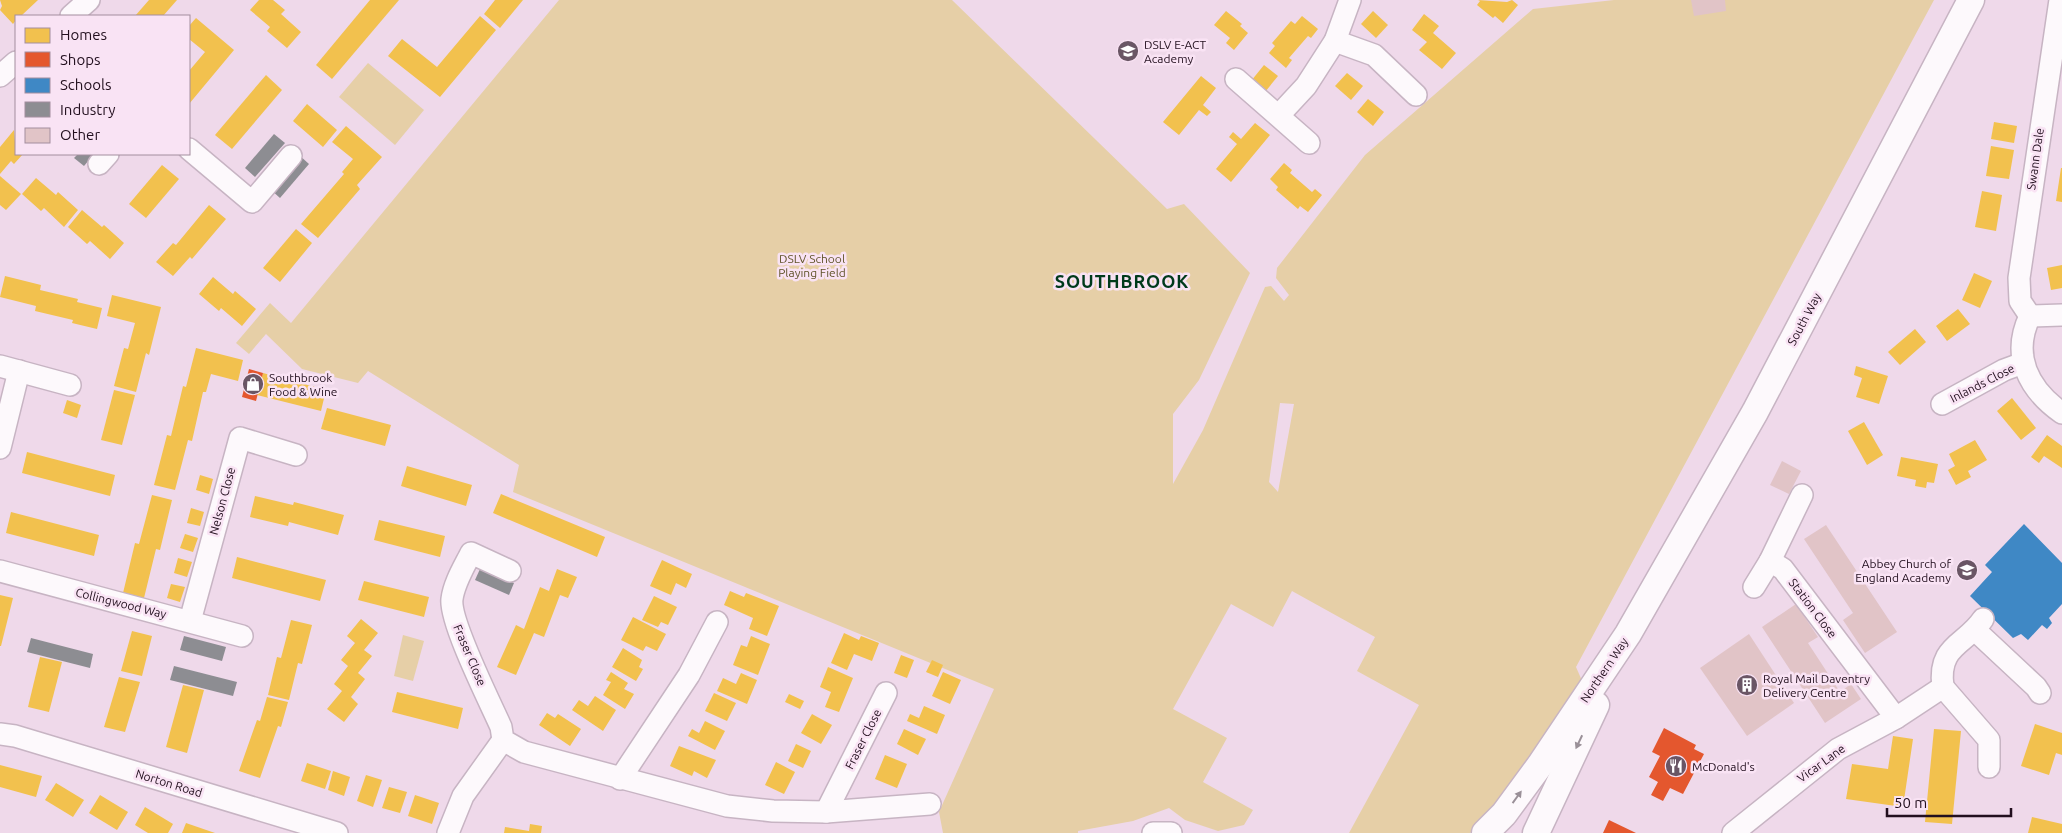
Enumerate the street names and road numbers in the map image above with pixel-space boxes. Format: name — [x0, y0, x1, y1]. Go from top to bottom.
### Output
street label: Swann Dale — [2024, 127, 2046, 191]
street label: South Way — [1785, 290, 1823, 347]
street label: Inlands Close — [1948, 361, 2016, 405]
street label: Nelson Close — [207, 466, 237, 536]
street label: Station Close — [1787, 576, 1839, 640]
street label: Collingwood Way — [74, 585, 168, 621]
street label: Fraser Close — [451, 622, 489, 688]
street label: Northern Way — [1578, 635, 1631, 705]
street label: Fraser Close — [842, 707, 884, 771]
street label: Vicar Lane — [1795, 741, 1847, 785]
street label: Norton Road — [134, 767, 204, 799]

